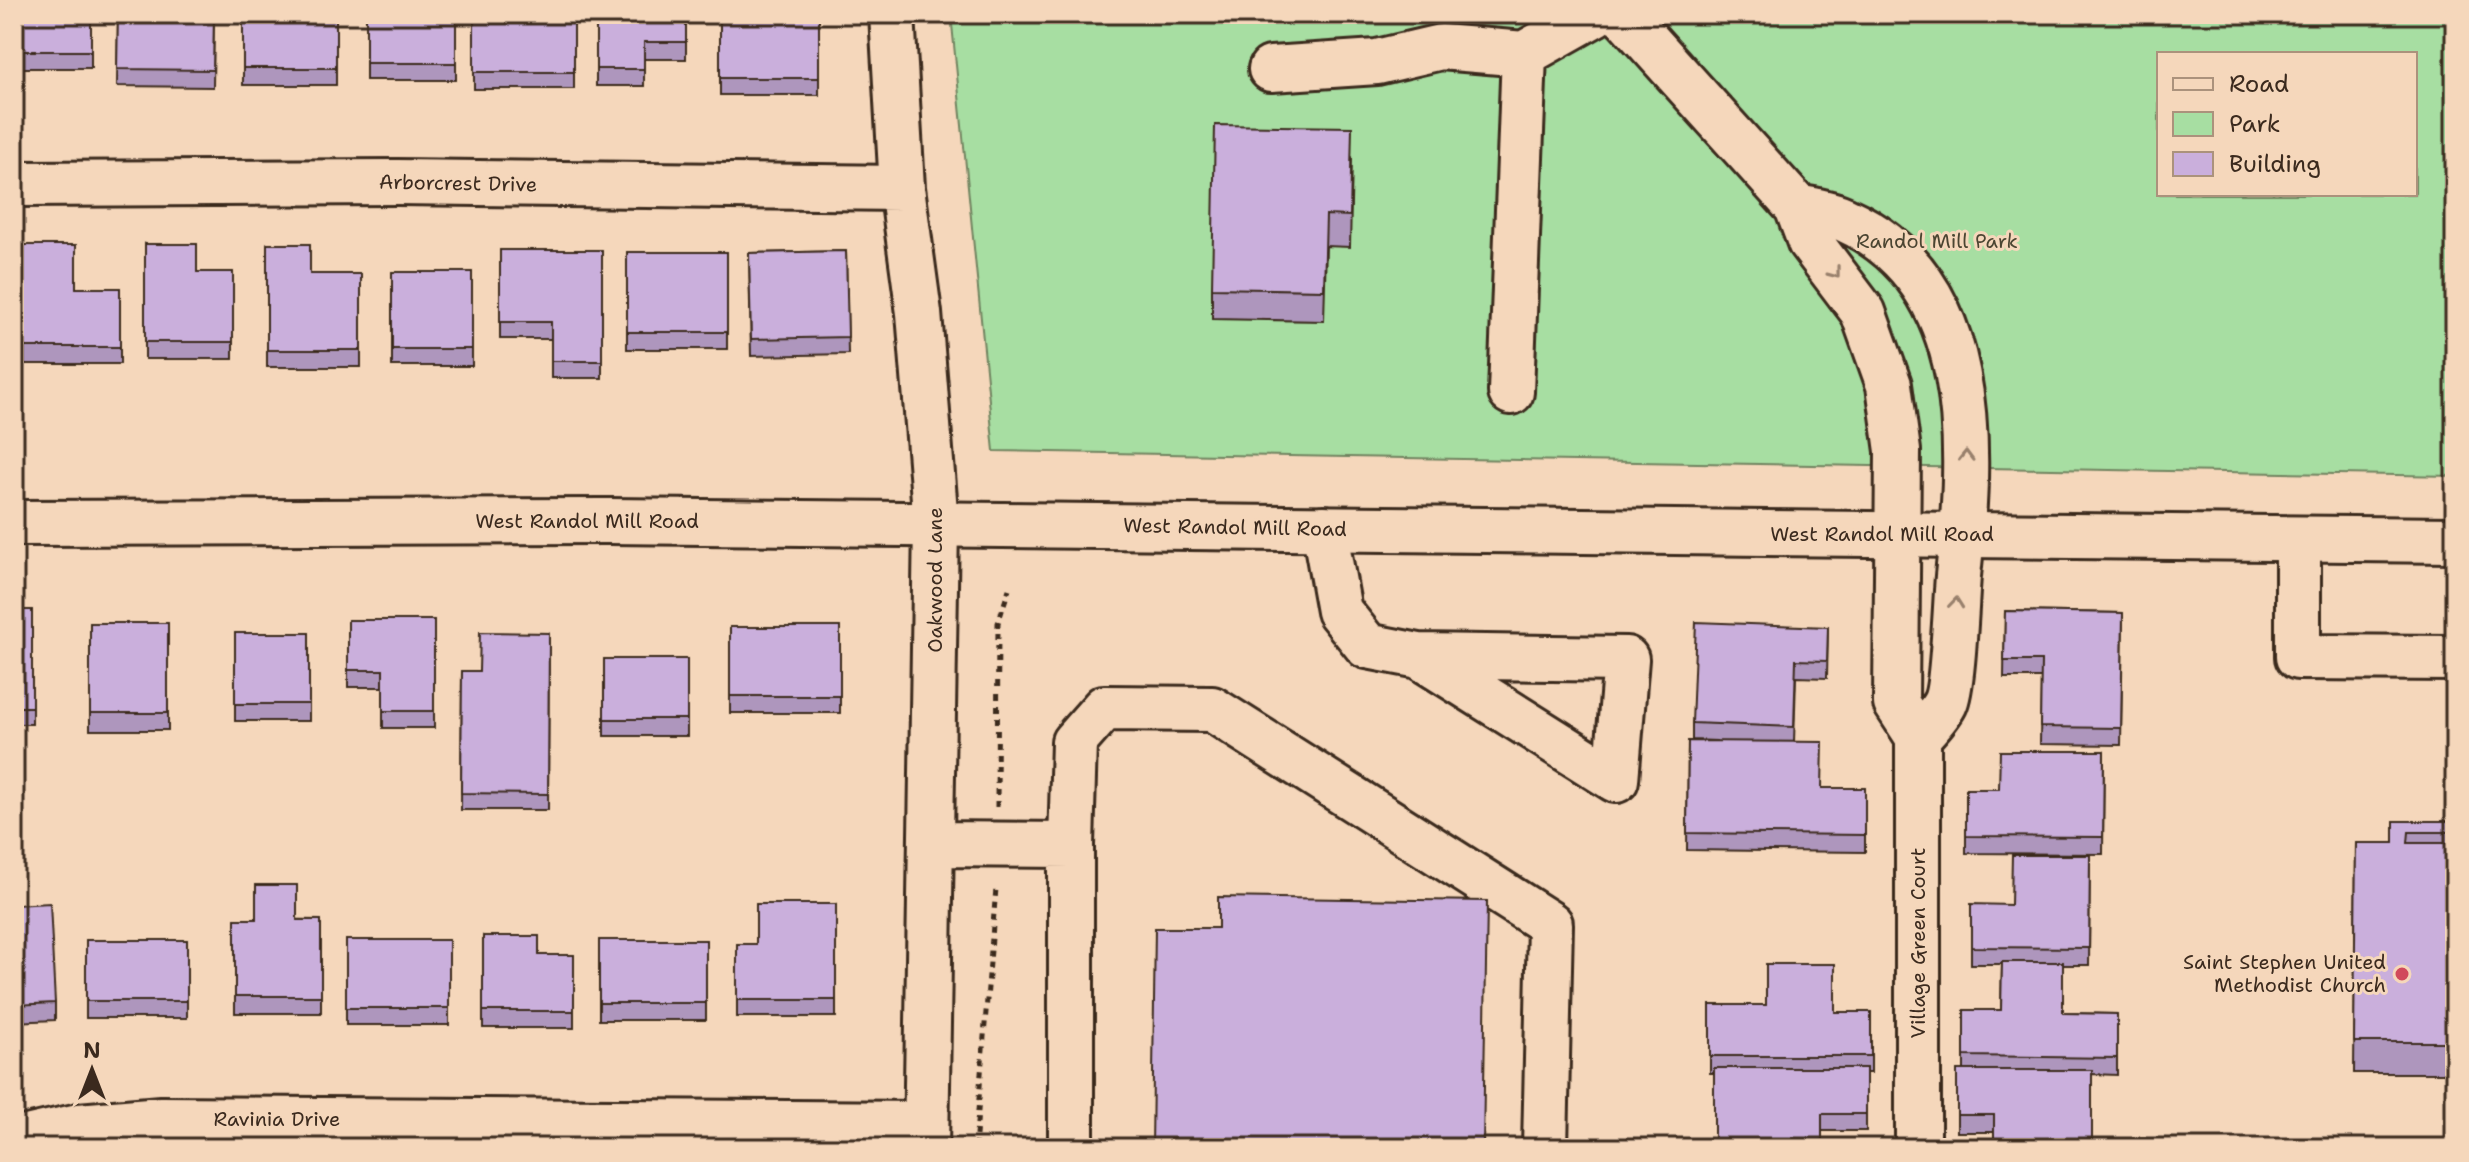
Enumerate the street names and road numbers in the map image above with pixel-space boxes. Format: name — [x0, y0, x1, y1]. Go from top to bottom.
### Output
street label: Arborcrest Drive — [379, 169, 537, 197]
street label: Oakwood Lane — [922, 507, 948, 653]
street label: West Randol Mill Road — [475, 508, 699, 534]
street label: West Randol Mill Road — [1123, 512, 1347, 542]
street label: West Randol Mill Road — [1770, 521, 1994, 547]
street label: Village Green Court — [1905, 847, 1931, 1039]
street label: Ravinia Drive — [214, 1106, 340, 1132]

